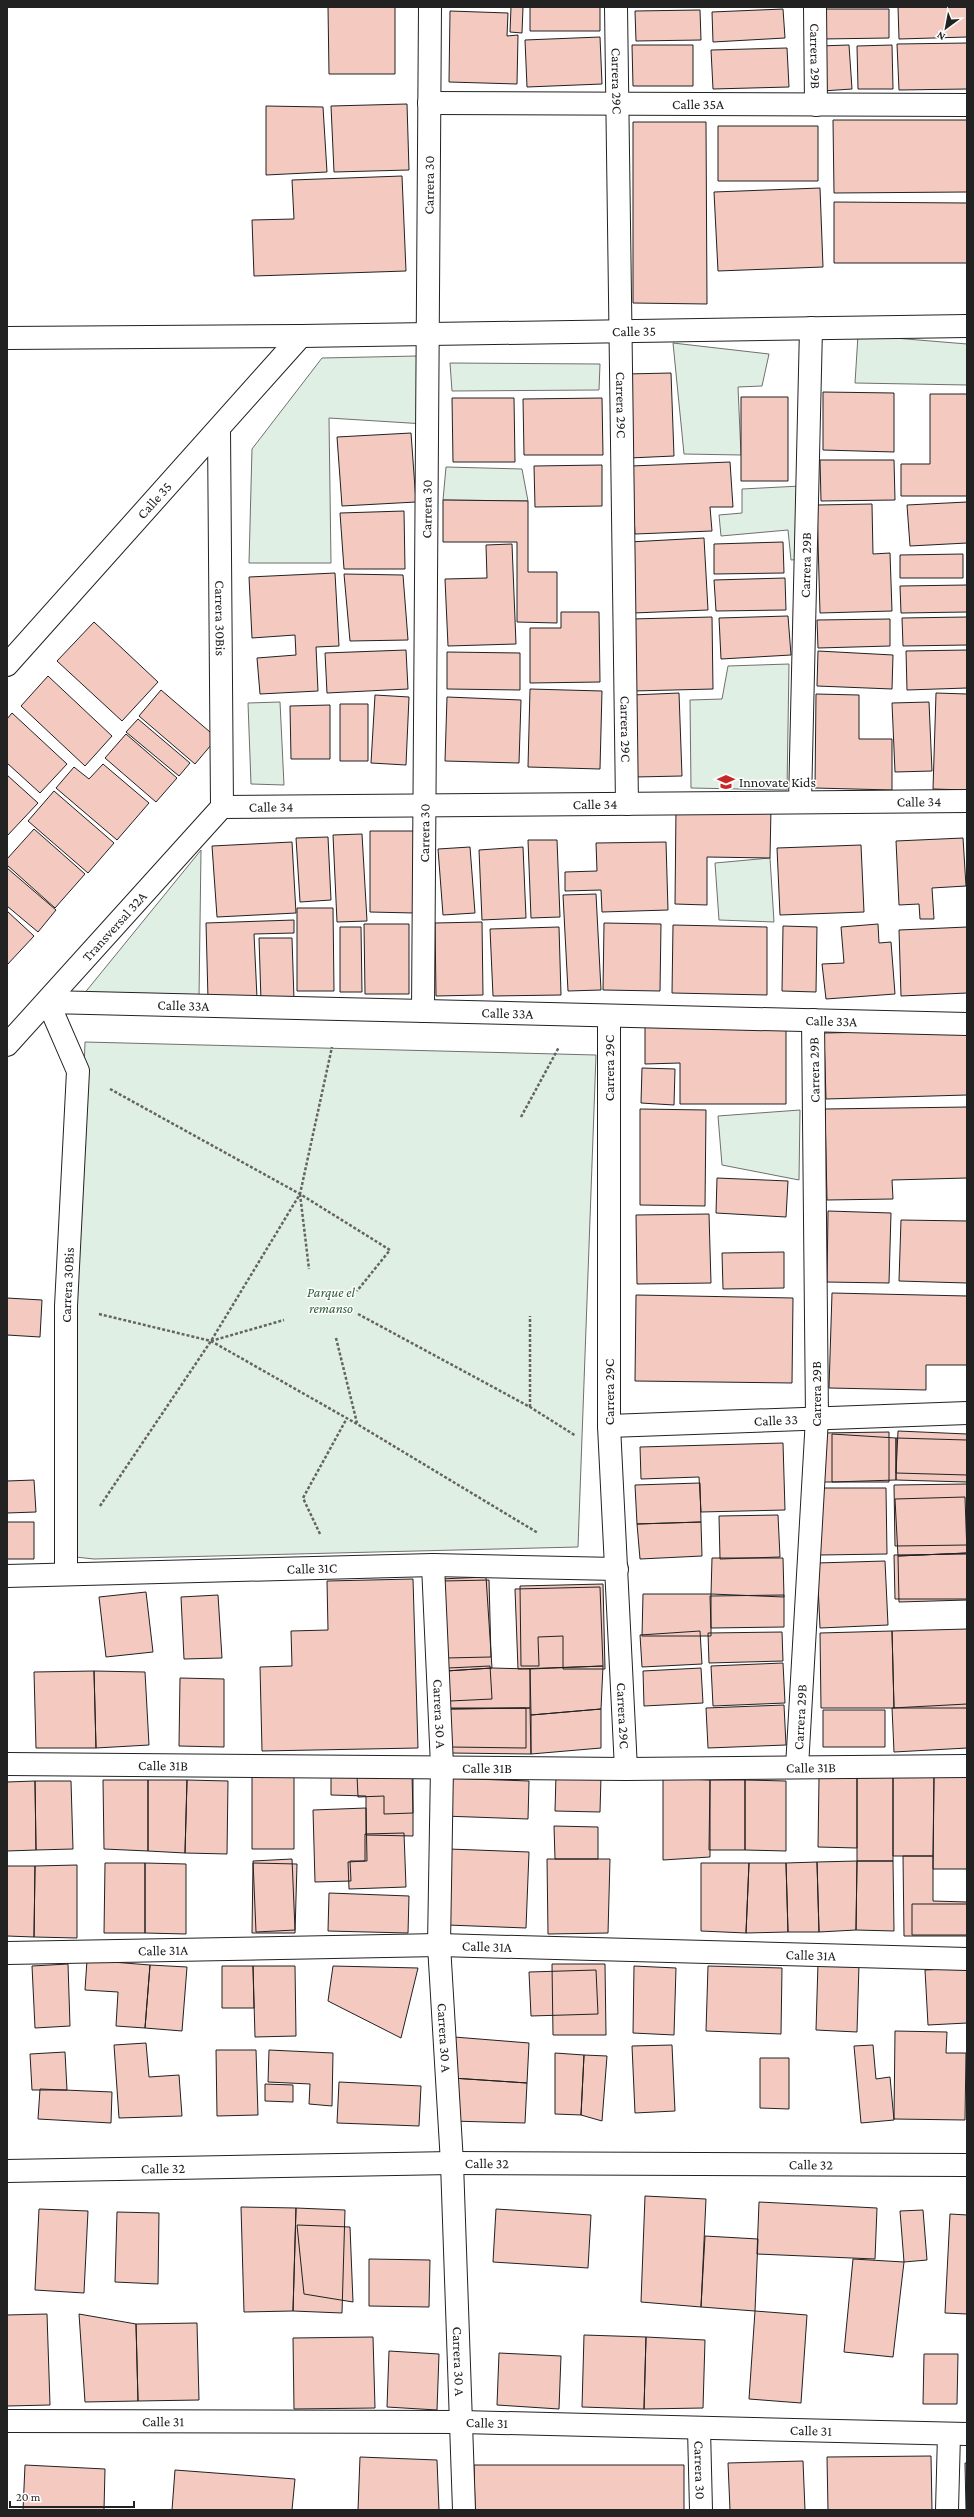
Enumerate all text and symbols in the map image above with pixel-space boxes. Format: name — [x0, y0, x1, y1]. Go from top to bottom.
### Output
north arrow — [926, 8, 966, 48]
street label: Carrera 29B — [807, 23, 824, 89]
text: N — [934, 29, 947, 44]
street label: Carrera 29C — [609, 48, 625, 114]
street label: Calle 35A — [672, 96, 724, 112]
street label: Carrera 30 — [421, 155, 437, 215]
street label: Calle 35 — [612, 323, 656, 339]
street label: Carrera 29C — [613, 372, 630, 438]
street label: Calle 35 — [134, 478, 175, 522]
street label: Carrera 30 — [418, 479, 435, 539]
street label: Carrera 29B — [797, 532, 814, 598]
street label: Carrera 30Bis — [212, 580, 229, 656]
street label: Carrera 29C — [618, 696, 634, 762]
school or university icon: Innovate Kids — [716, 772, 736, 792]
place label: Innovate Kids — [739, 774, 816, 790]
street label: Calle 34 — [897, 793, 941, 810]
street label: Calle 34 — [573, 796, 617, 812]
street label: Calle 34 — [249, 798, 293, 815]
street label: Carrera 30 — [416, 803, 432, 863]
street label: Transversal 32A — [79, 888, 150, 965]
street label: Calle 33A — [157, 997, 210, 1014]
street label: Calle 33A — [481, 1004, 533, 1022]
street label: Calle 33A — [805, 1012, 857, 1029]
street label: Carrera 29C — [601, 1035, 617, 1101]
street label: Carrera 29B — [805, 1037, 823, 1103]
street label: Carrera 30Bis — [58, 1247, 77, 1323]
park label: Parque el remanso — [307, 1284, 356, 1316]
street label: Carrera 29C — [601, 1359, 617, 1425]
street label: Carrera 29B — [808, 1361, 824, 1427]
street label: Calle 33 — [754, 1411, 798, 1429]
street label: Calle 31C — [286, 1559, 337, 1577]
street label: Carrera 30 A — [430, 1679, 449, 1749]
street label: Carrera 29C — [614, 1682, 633, 1749]
street label: Carrera 29B — [790, 1683, 810, 1750]
street label: Calle 31B — [138, 1757, 188, 1773]
street label: Calle 31B — [786, 1759, 836, 1776]
street label: Calle 31B — [462, 1760, 512, 1776]
street label: Calle 31A — [462, 1938, 512, 1955]
street label: Calle 31A — [138, 1942, 188, 1959]
street label: Calle 31A — [786, 1946, 836, 1964]
street label: Carrera 30 A — [434, 2002, 455, 2073]
street label: Calle 32 — [465, 2155, 509, 2171]
street label: Calle 32 — [789, 2156, 833, 2172]
street label: Calle 32 — [141, 2160, 185, 2177]
street label: Carrera 30 A — [450, 2326, 468, 2396]
street label: Calle 31 — [142, 2413, 184, 2429]
street label: Calle 31 — [466, 2414, 509, 2431]
street label: Calle 31 — [790, 2422, 833, 2439]
street label: Carrera 30 — [691, 2440, 709, 2500]
scale bar — [10, 2483, 134, 2509]
text: 20 m — [16, 2490, 41, 2504]

